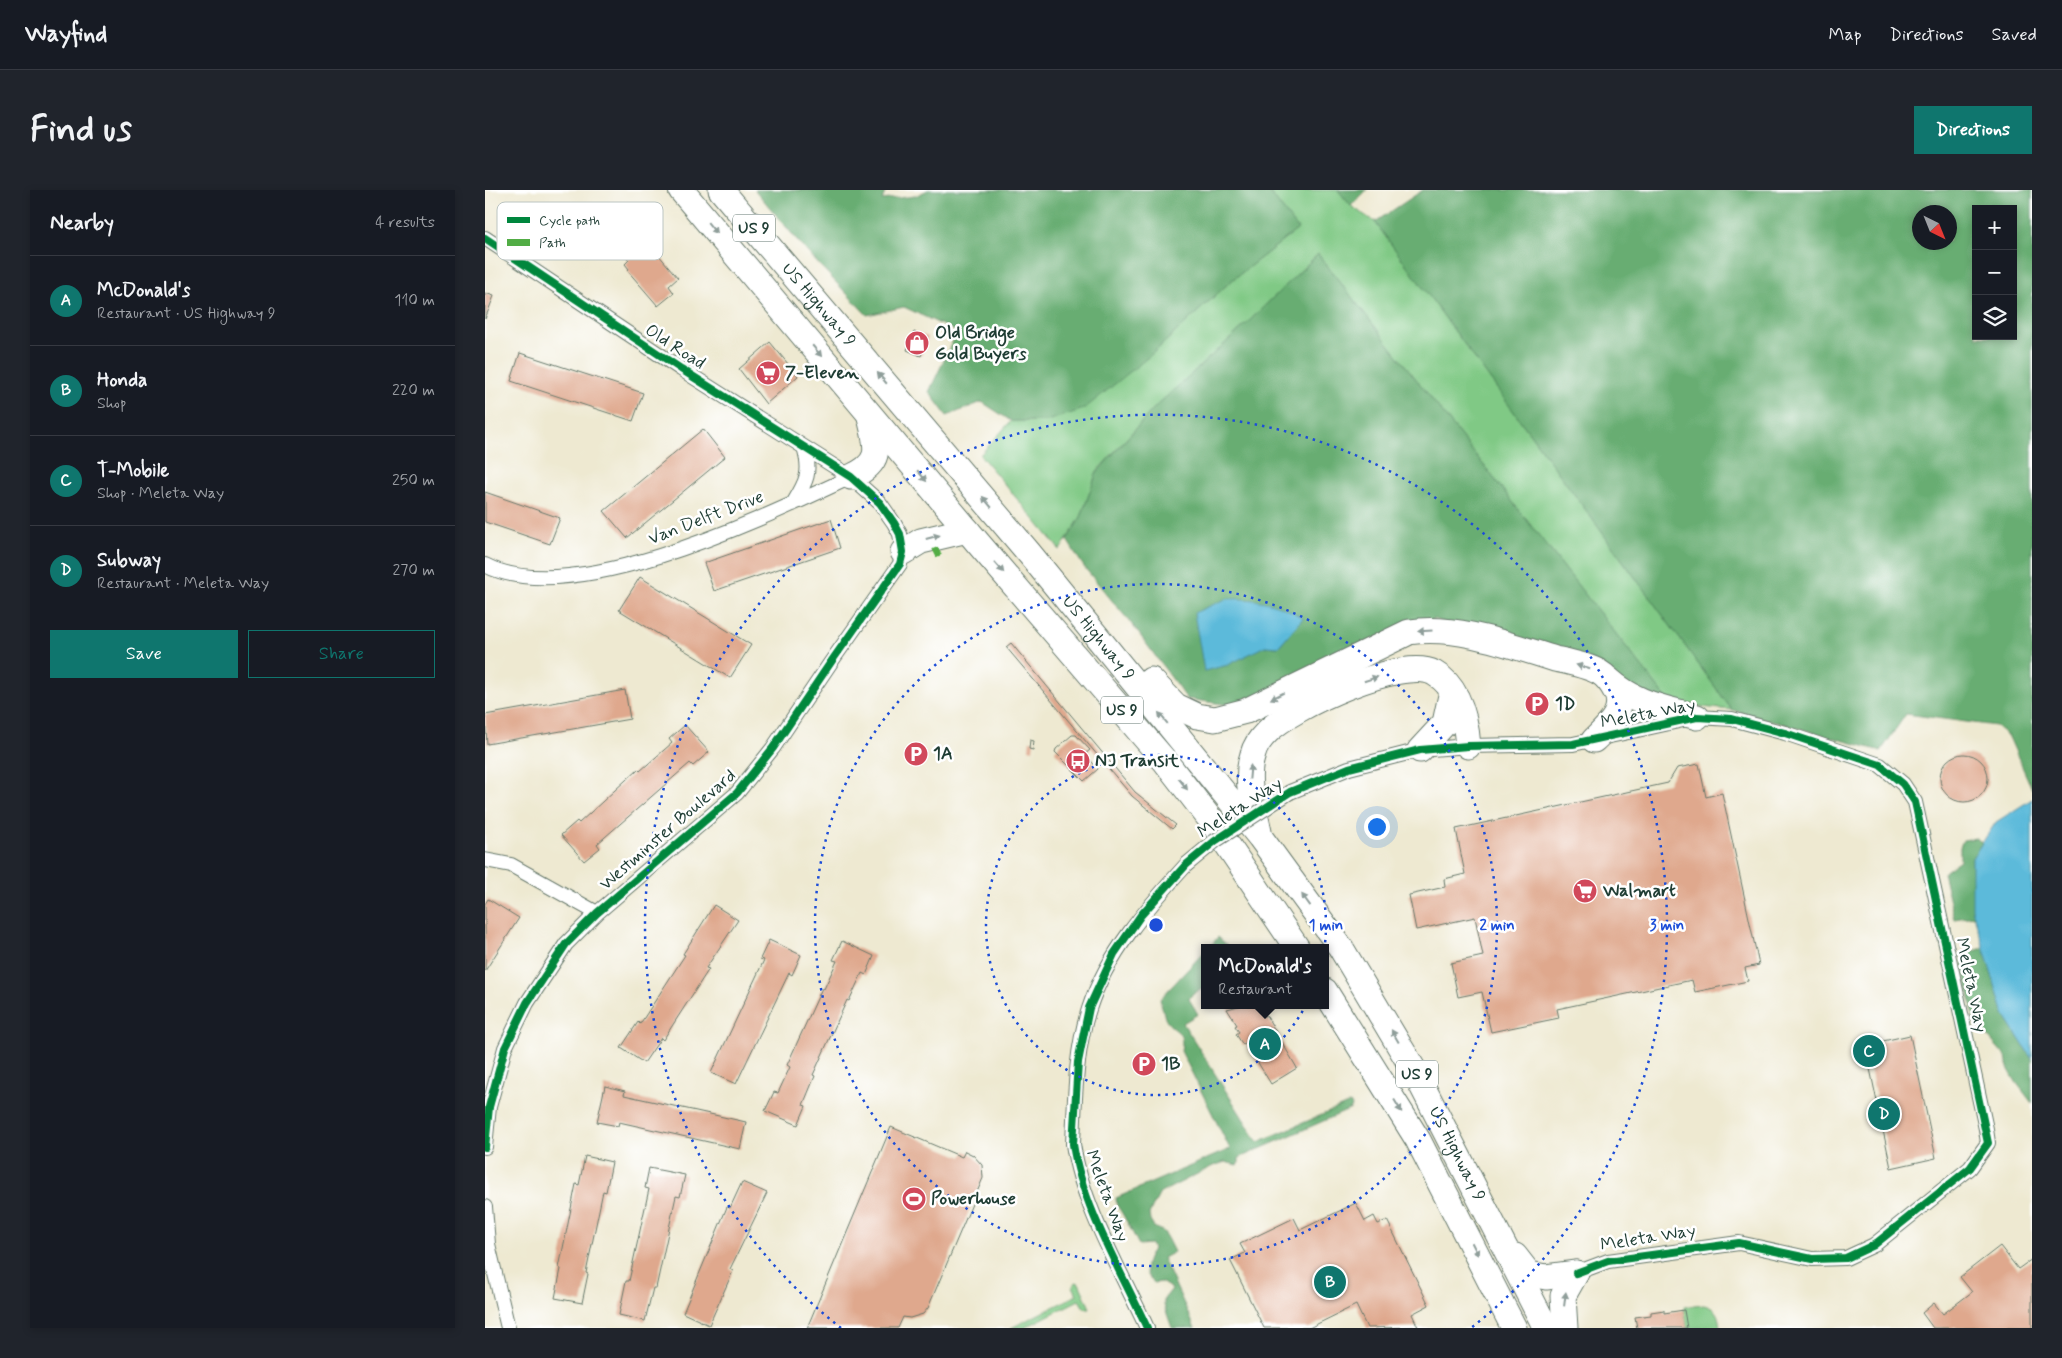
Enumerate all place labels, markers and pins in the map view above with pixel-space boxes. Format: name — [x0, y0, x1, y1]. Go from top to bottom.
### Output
place label: Old Bridge Gold Buyers — [935, 321, 1026, 366]
shop icon: Old Bridge Gold Buyers — [904, 330, 930, 356]
supermarket icon: 7-Eleven — [755, 360, 781, 386]
place label: 7-Eleven — [785, 361, 860, 385]
parking icon: 1D — [1524, 691, 1550, 717]
place label: 1D — [1555, 692, 1575, 716]
parking icon: 1A — [903, 741, 929, 767]
place label: 1A — [933, 742, 953, 766]
bus stop icon: NJ Transit — [1065, 748, 1091, 774]
place label: NJ Transit — [1095, 749, 1180, 773]
supermarket icon: Walmart — [1572, 878, 1598, 904]
place label: Walmart — [1602, 879, 1676, 903]
centre of rings — [1147, 916, 1165, 934]
pin: A — [1249, 1025, 1281, 1063]
pin: C — [1853, 1032, 1885, 1070]
parking icon: 1B — [1131, 1051, 1157, 1077]
place label: 1B — [1161, 1052, 1181, 1076]
pin: D — [1868, 1095, 1900, 1133]
sports icon: Powerhouse — [901, 1186, 927, 1212]
place label: Powerhouse — [931, 1187, 1016, 1211]
pin: B — [1314, 1263, 1346, 1301]

